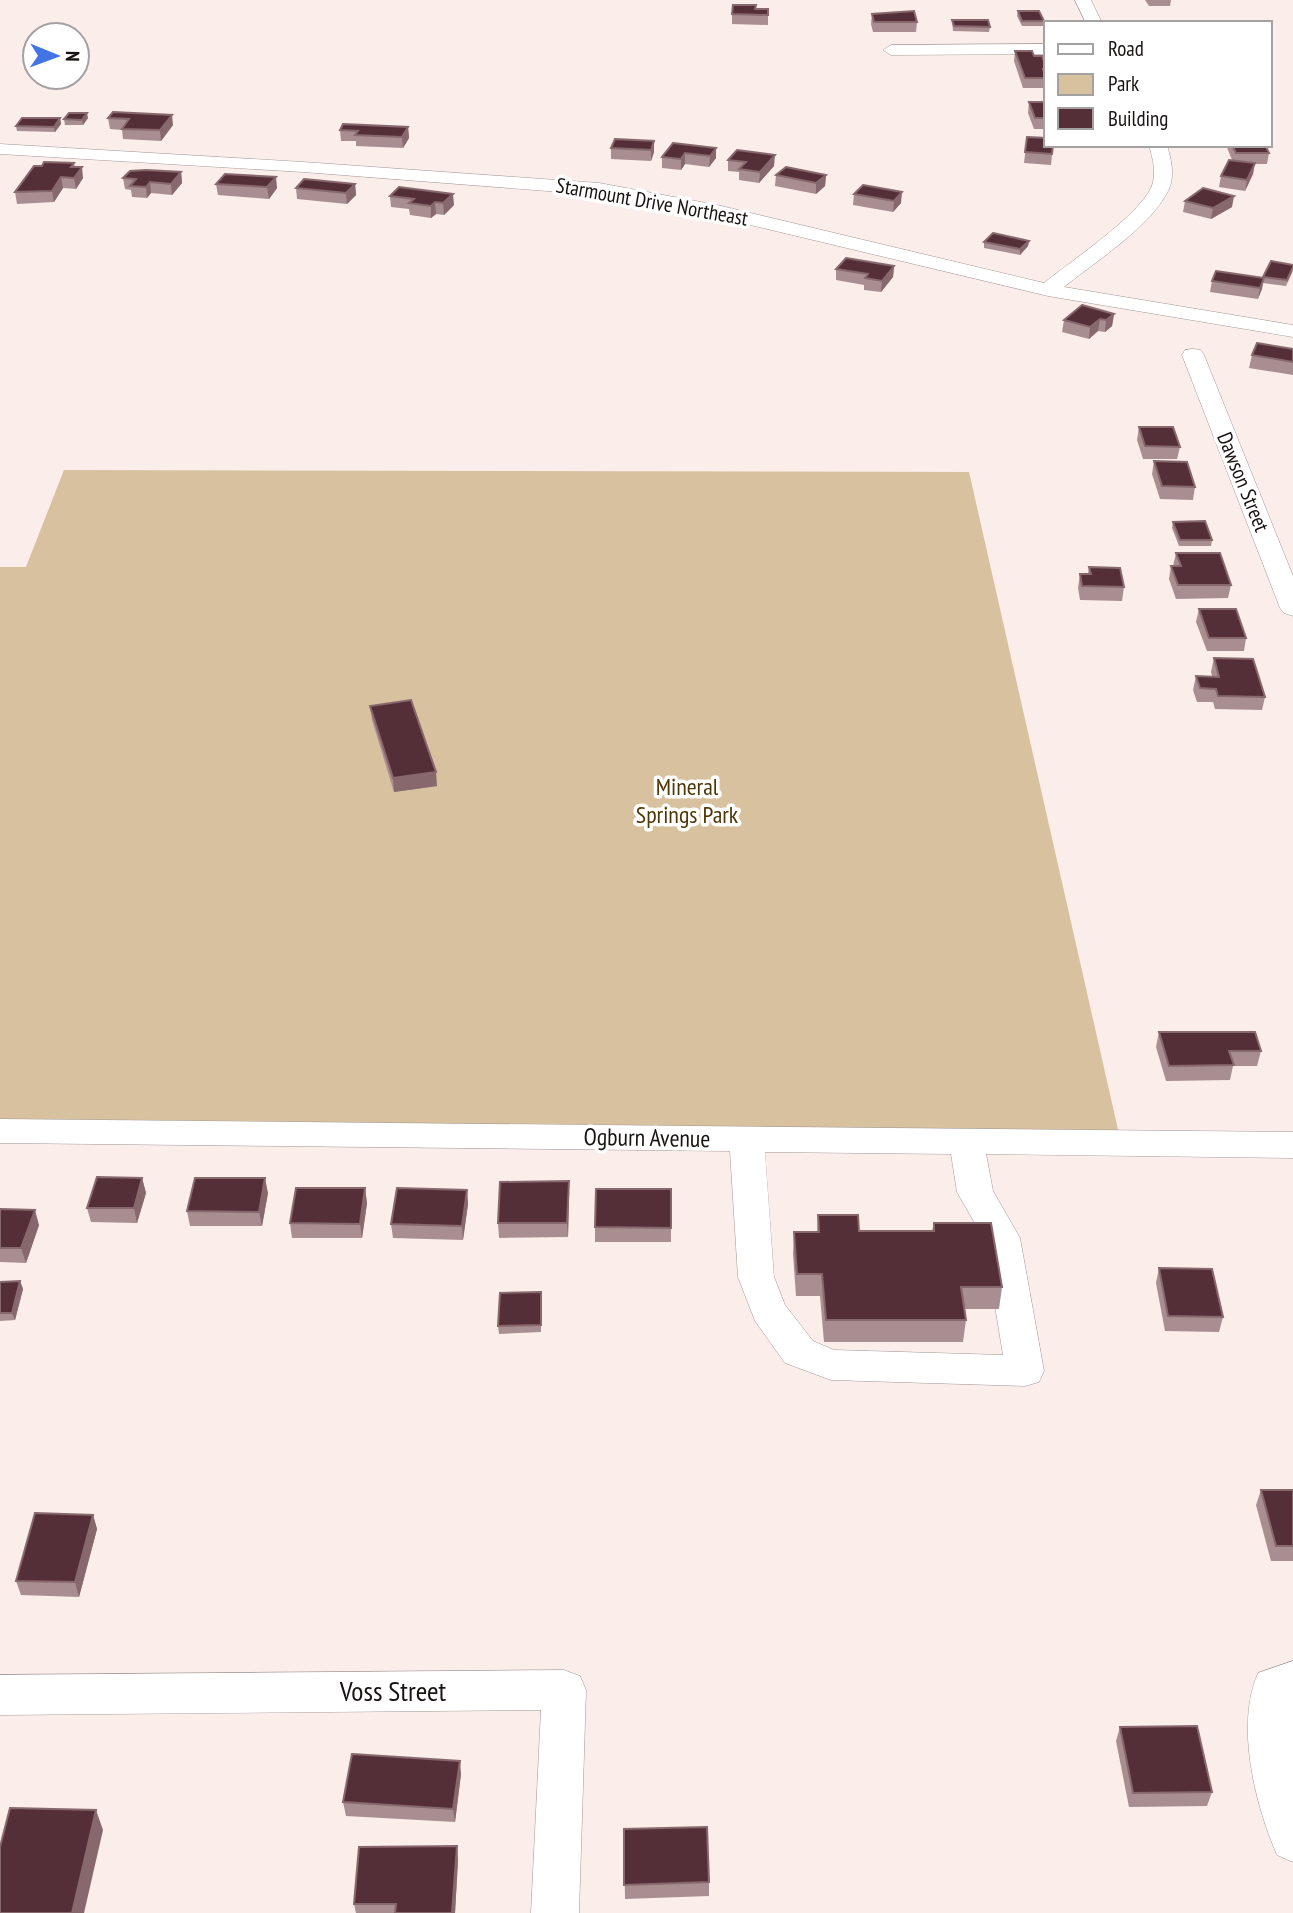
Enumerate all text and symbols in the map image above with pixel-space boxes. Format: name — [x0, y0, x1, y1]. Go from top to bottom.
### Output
north arrow — [21, 21, 91, 91]
legend — [1044, 21, 1272, 147]
text: Road — [1108, 35, 1144, 62]
text: N — [61, 51, 85, 62]
text: Park — [1108, 70, 1139, 97]
text: Building — [1108, 105, 1168, 132]
street label: Starmount Drive Northeast — [554, 171, 750, 232]
street label: Dawson Street — [1211, 428, 1276, 536]
park label: Mineral Springs Park — [636, 771, 739, 830]
street label: Ogburn Avenue — [583, 1121, 711, 1154]
street label: Voss Street — [339, 1672, 447, 1709]

